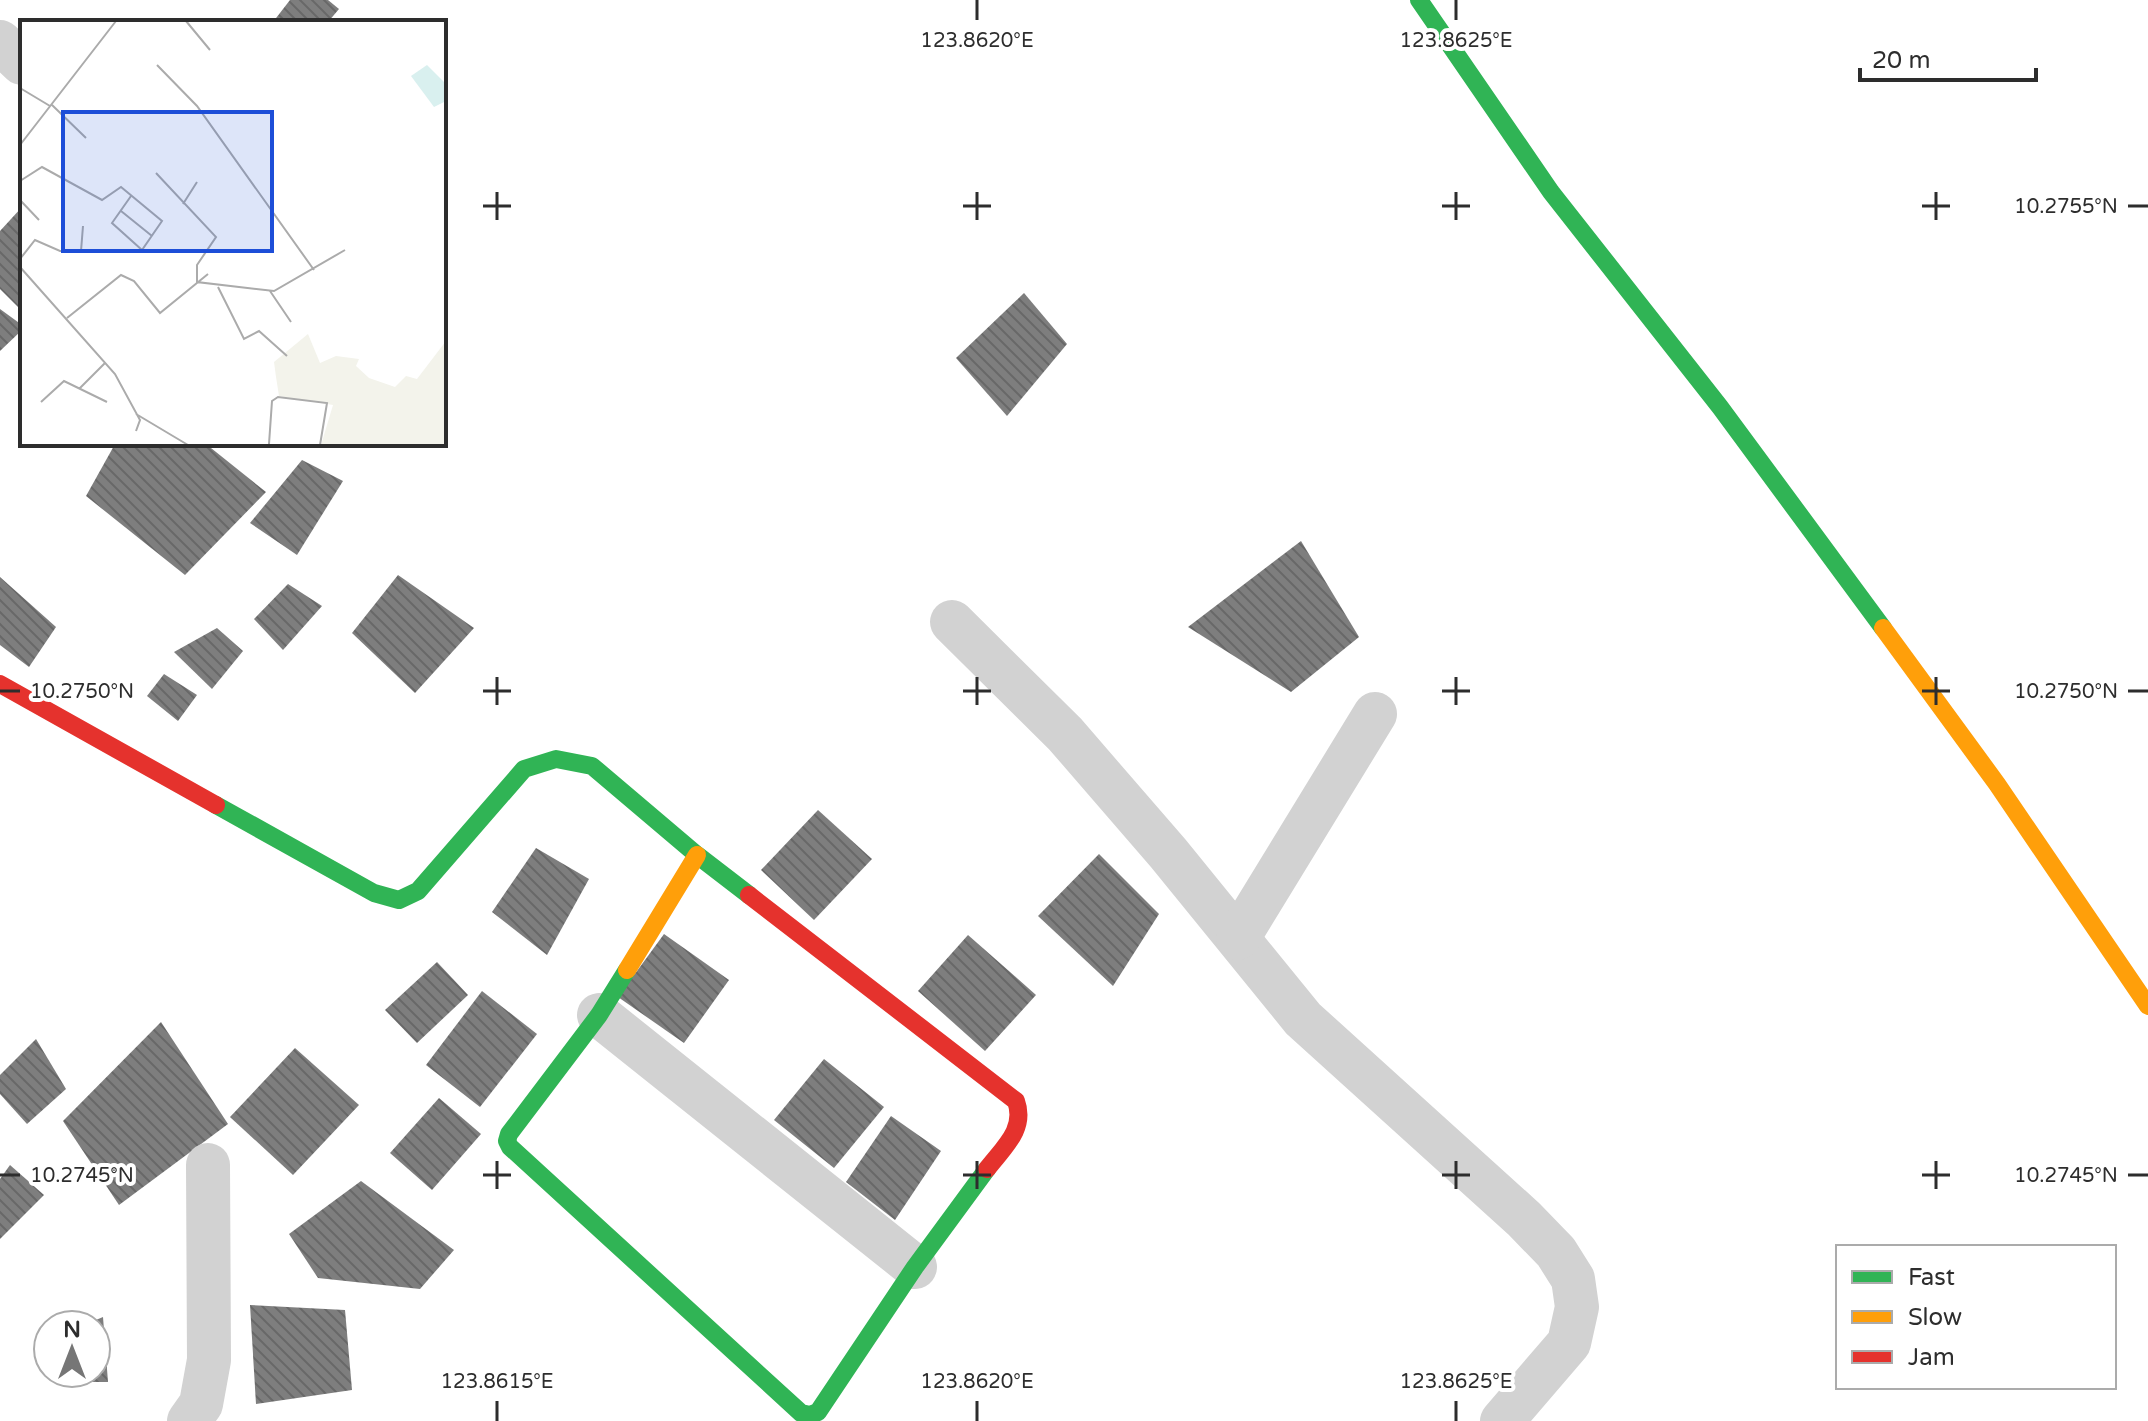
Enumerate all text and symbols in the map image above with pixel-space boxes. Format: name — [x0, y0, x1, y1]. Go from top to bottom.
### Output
inset map — [20, 20, 446, 446]
text: 123.8620°E — [920, 29, 1034, 53]
text: 123.8625°E — [1400, 29, 1512, 53]
scale bar — [1860, 32, 2036, 82]
text: 20 m — [1872, 46, 1930, 75]
text: 10.2755°N — [2014, 195, 2118, 219]
text: 10.2750°N — [30, 680, 134, 704]
text: 10.2750°N — [2014, 680, 2118, 704]
text: 10.2745°N — [30, 1164, 134, 1188]
text: 10.2745°N — [2014, 1164, 2118, 1188]
legend — [1836, 1245, 2116, 1389]
text: Fast — [1908, 1263, 1955, 1292]
text: Slow — [1908, 1303, 1962, 1332]
north arrow — [32, 1309, 112, 1389]
text: N — [63, 1317, 81, 1343]
text: Jam — [1908, 1343, 1955, 1372]
text: 123.8615°E — [441, 1370, 553, 1394]
text: 123.8620°E — [920, 1370, 1034, 1394]
text: 123.8625°E — [1400, 1370, 1512, 1394]

